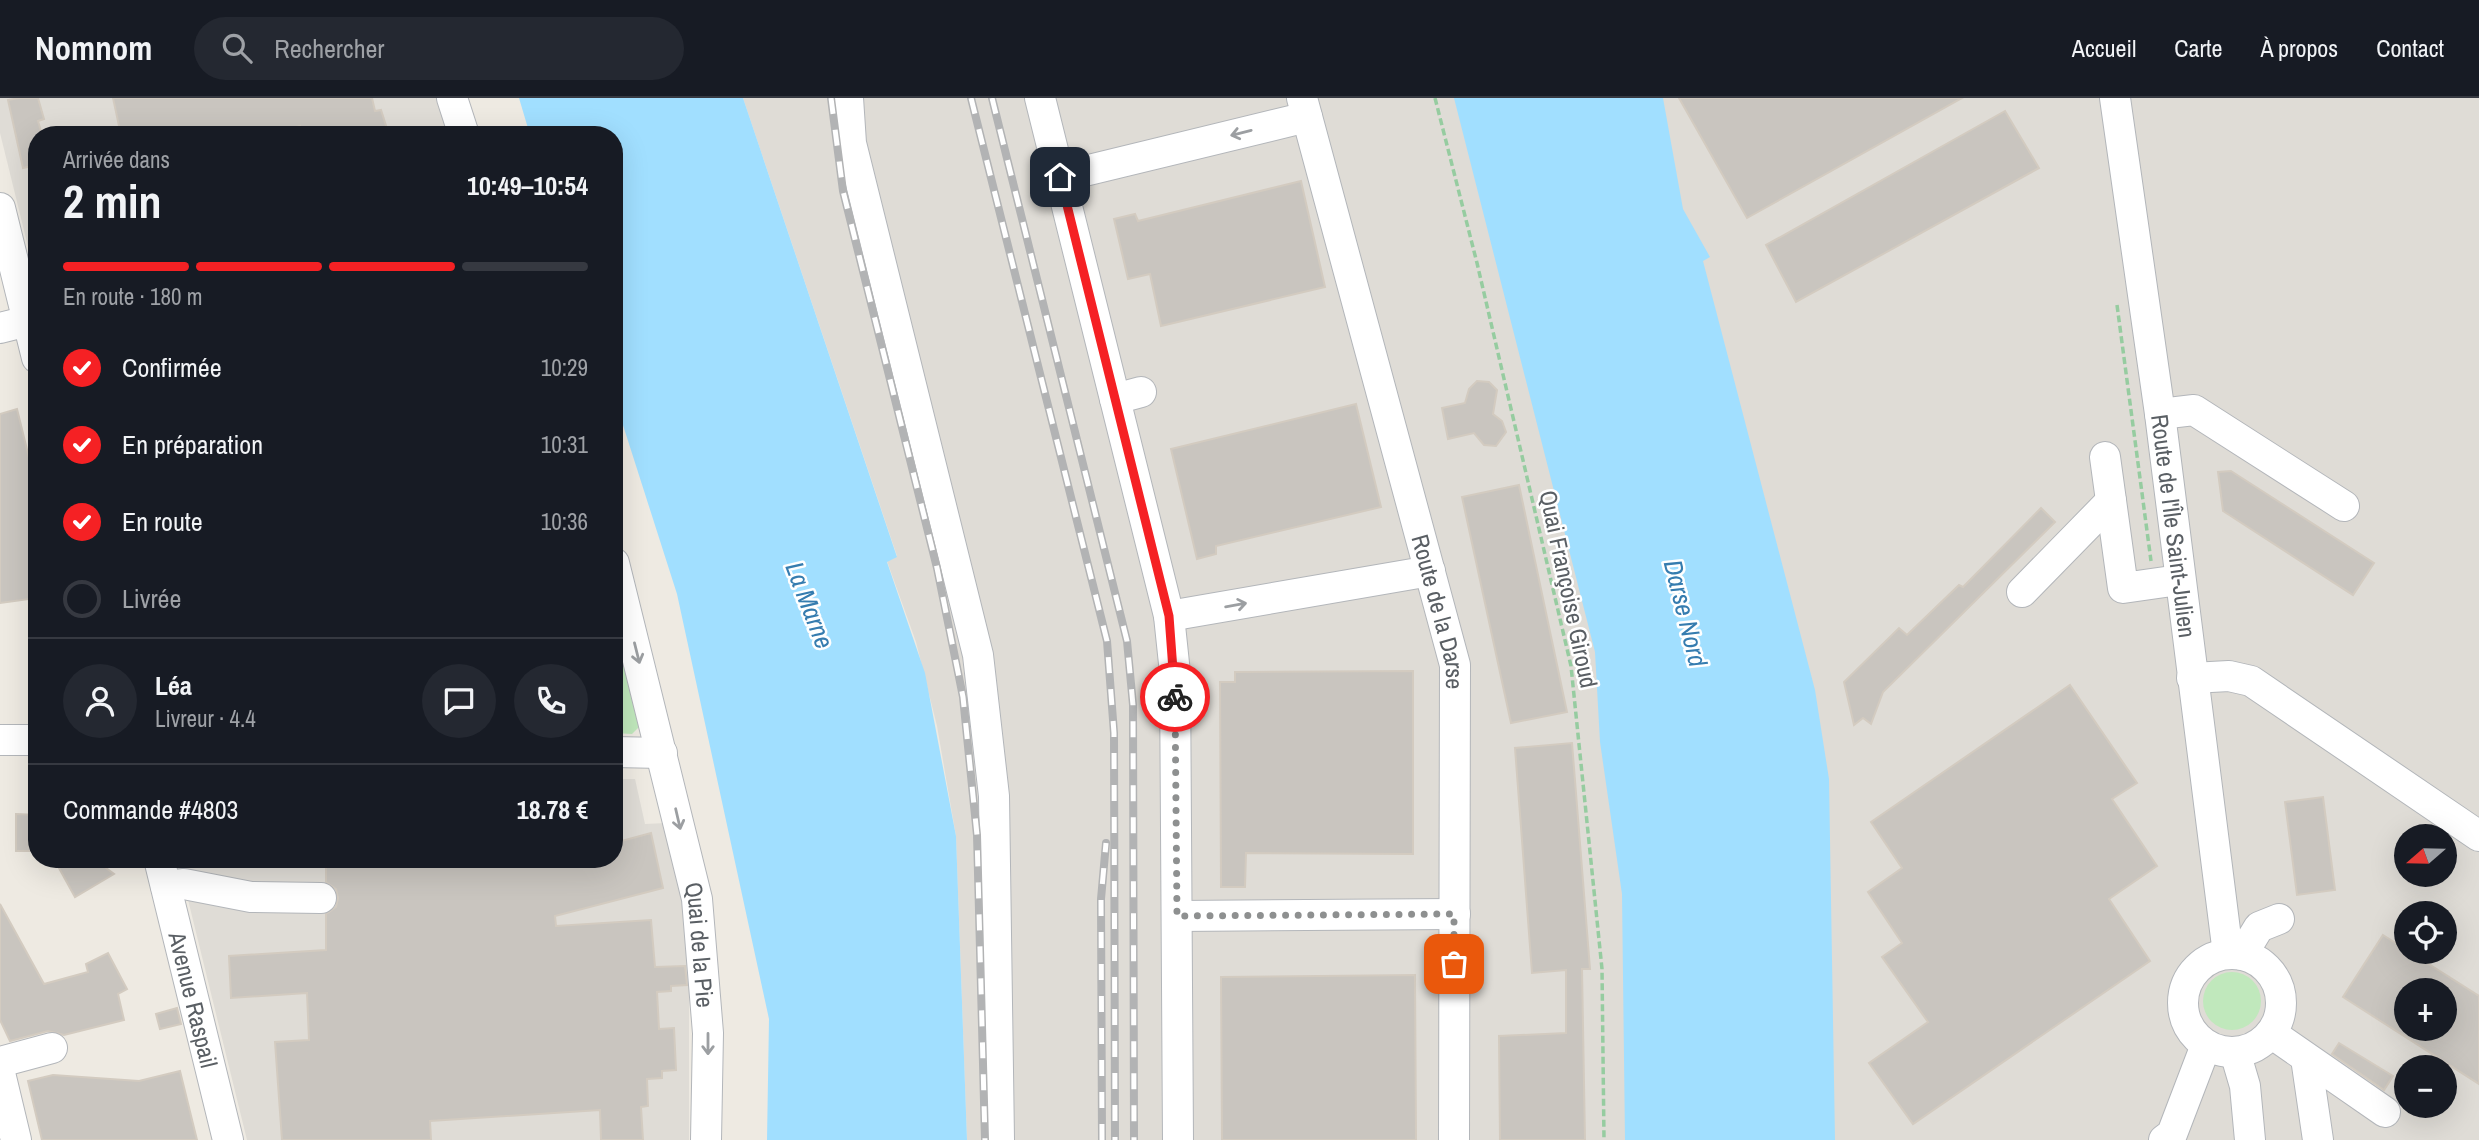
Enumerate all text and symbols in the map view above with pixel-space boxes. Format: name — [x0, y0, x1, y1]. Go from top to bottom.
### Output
search box — [194, 17, 684, 80]
text: Nomnom — [35, 26, 152, 70]
icon: search — [218, 29, 256, 67]
text: Rechercher — [274, 31, 384, 66]
text: Accueil — [2072, 32, 2136, 64]
text: Carte — [2174, 32, 2222, 64]
text: À propos — [2260, 32, 2338, 64]
text: Contact — [2376, 32, 2444, 64]
one-way arrow — [1230, 127, 1253, 140]
text: Arrivée dans — [63, 144, 170, 175]
pin — [1030, 147, 1090, 207]
icon: home — [1041, 158, 1079, 196]
text: 10:49–10:54 — [467, 168, 588, 203]
text: 2 min — [63, 170, 162, 232]
text: En route · 180 m — [63, 281, 202, 312]
icon: check — [63, 349, 101, 387]
text: Confirmée — [122, 350, 222, 385]
text: 10:29 — [541, 352, 588, 383]
street label: Route de l'Île Saint-Julien — [2144, 412, 2204, 640]
icon: check — [63, 426, 101, 464]
text: En préparation — [122, 427, 263, 462]
text: 10:31 — [541, 429, 588, 460]
street label: Quai Françoise Giroud — [1532, 487, 1606, 691]
icon: check — [63, 503, 101, 541]
text: En route — [122, 504, 203, 539]
text: 10:36 — [541, 506, 588, 537]
street label: Route de la Darse — [1404, 531, 1471, 689]
water label: Darse Nord — [1656, 556, 1716, 670]
water label: La Marne — [778, 557, 842, 653]
text: Livrée — [122, 581, 181, 616]
one-way arrow — [1224, 598, 1247, 611]
one-way arrow — [631, 641, 644, 664]
courier — [1140, 662, 1210, 732]
button: person — [63, 664, 137, 738]
button: chat — [422, 664, 496, 738]
button: phone — [514, 664, 588, 738]
text: Léa — [155, 668, 192, 703]
icon: bike — [1156, 678, 1194, 716]
text: Livreur · 4.4 — [155, 703, 256, 734]
text: Commande #4803 — [63, 792, 238, 827]
text: 18.78 € — [517, 792, 588, 827]
one-way arrow — [672, 808, 685, 830]
north arrow — [2394, 824, 2457, 887]
map controls — [2394, 824, 2457, 1118]
street label: Quai de la Pie — [677, 879, 722, 1009]
button: locate — [2394, 901, 2457, 964]
street label: Avenue Raspail — [161, 928, 226, 1071]
pin — [1424, 934, 1484, 994]
icon: bag — [1435, 945, 1473, 983]
button: + — [2394, 978, 2457, 1041]
one-way arrow — [701, 1032, 715, 1055]
button: − — [2394, 1055, 2457, 1118]

